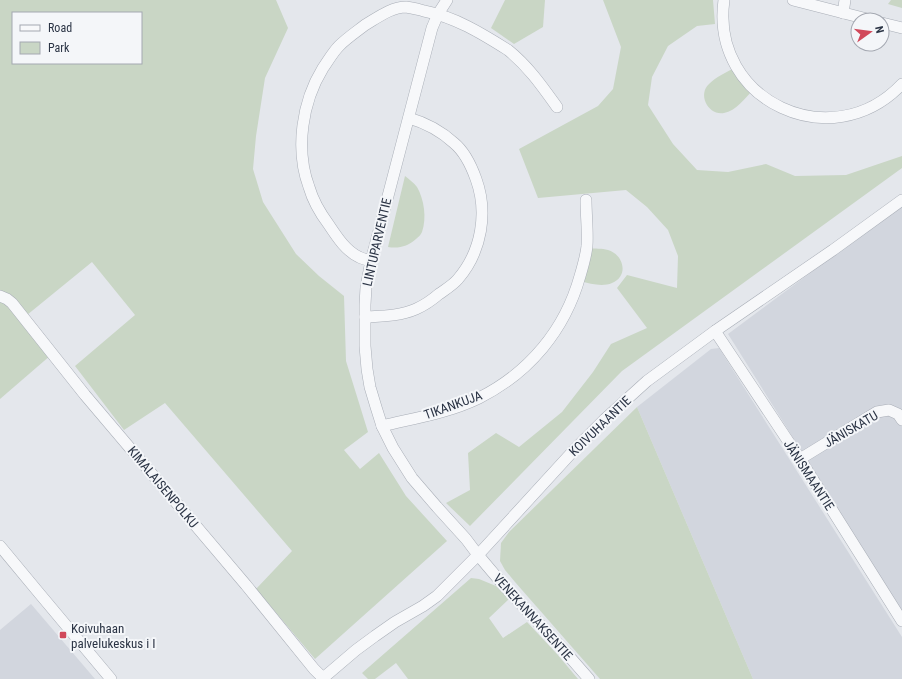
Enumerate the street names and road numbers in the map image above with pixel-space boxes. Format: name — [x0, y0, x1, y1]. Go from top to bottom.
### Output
street label: LINTUPARVENTIE — [360, 196, 394, 288]
street label: TIKANKUJA — [422, 387, 485, 422]
street label: KOIVUHAANTIE — [566, 393, 634, 459]
street label: JÄNISKATU — [821, 408, 881, 450]
street label: JÄNISMAANTIE — [781, 437, 837, 513]
street label: KIMALAISENPOLKU — [125, 443, 201, 531]
street label: VENEKANNAKSENTIE — [490, 571, 576, 663]

